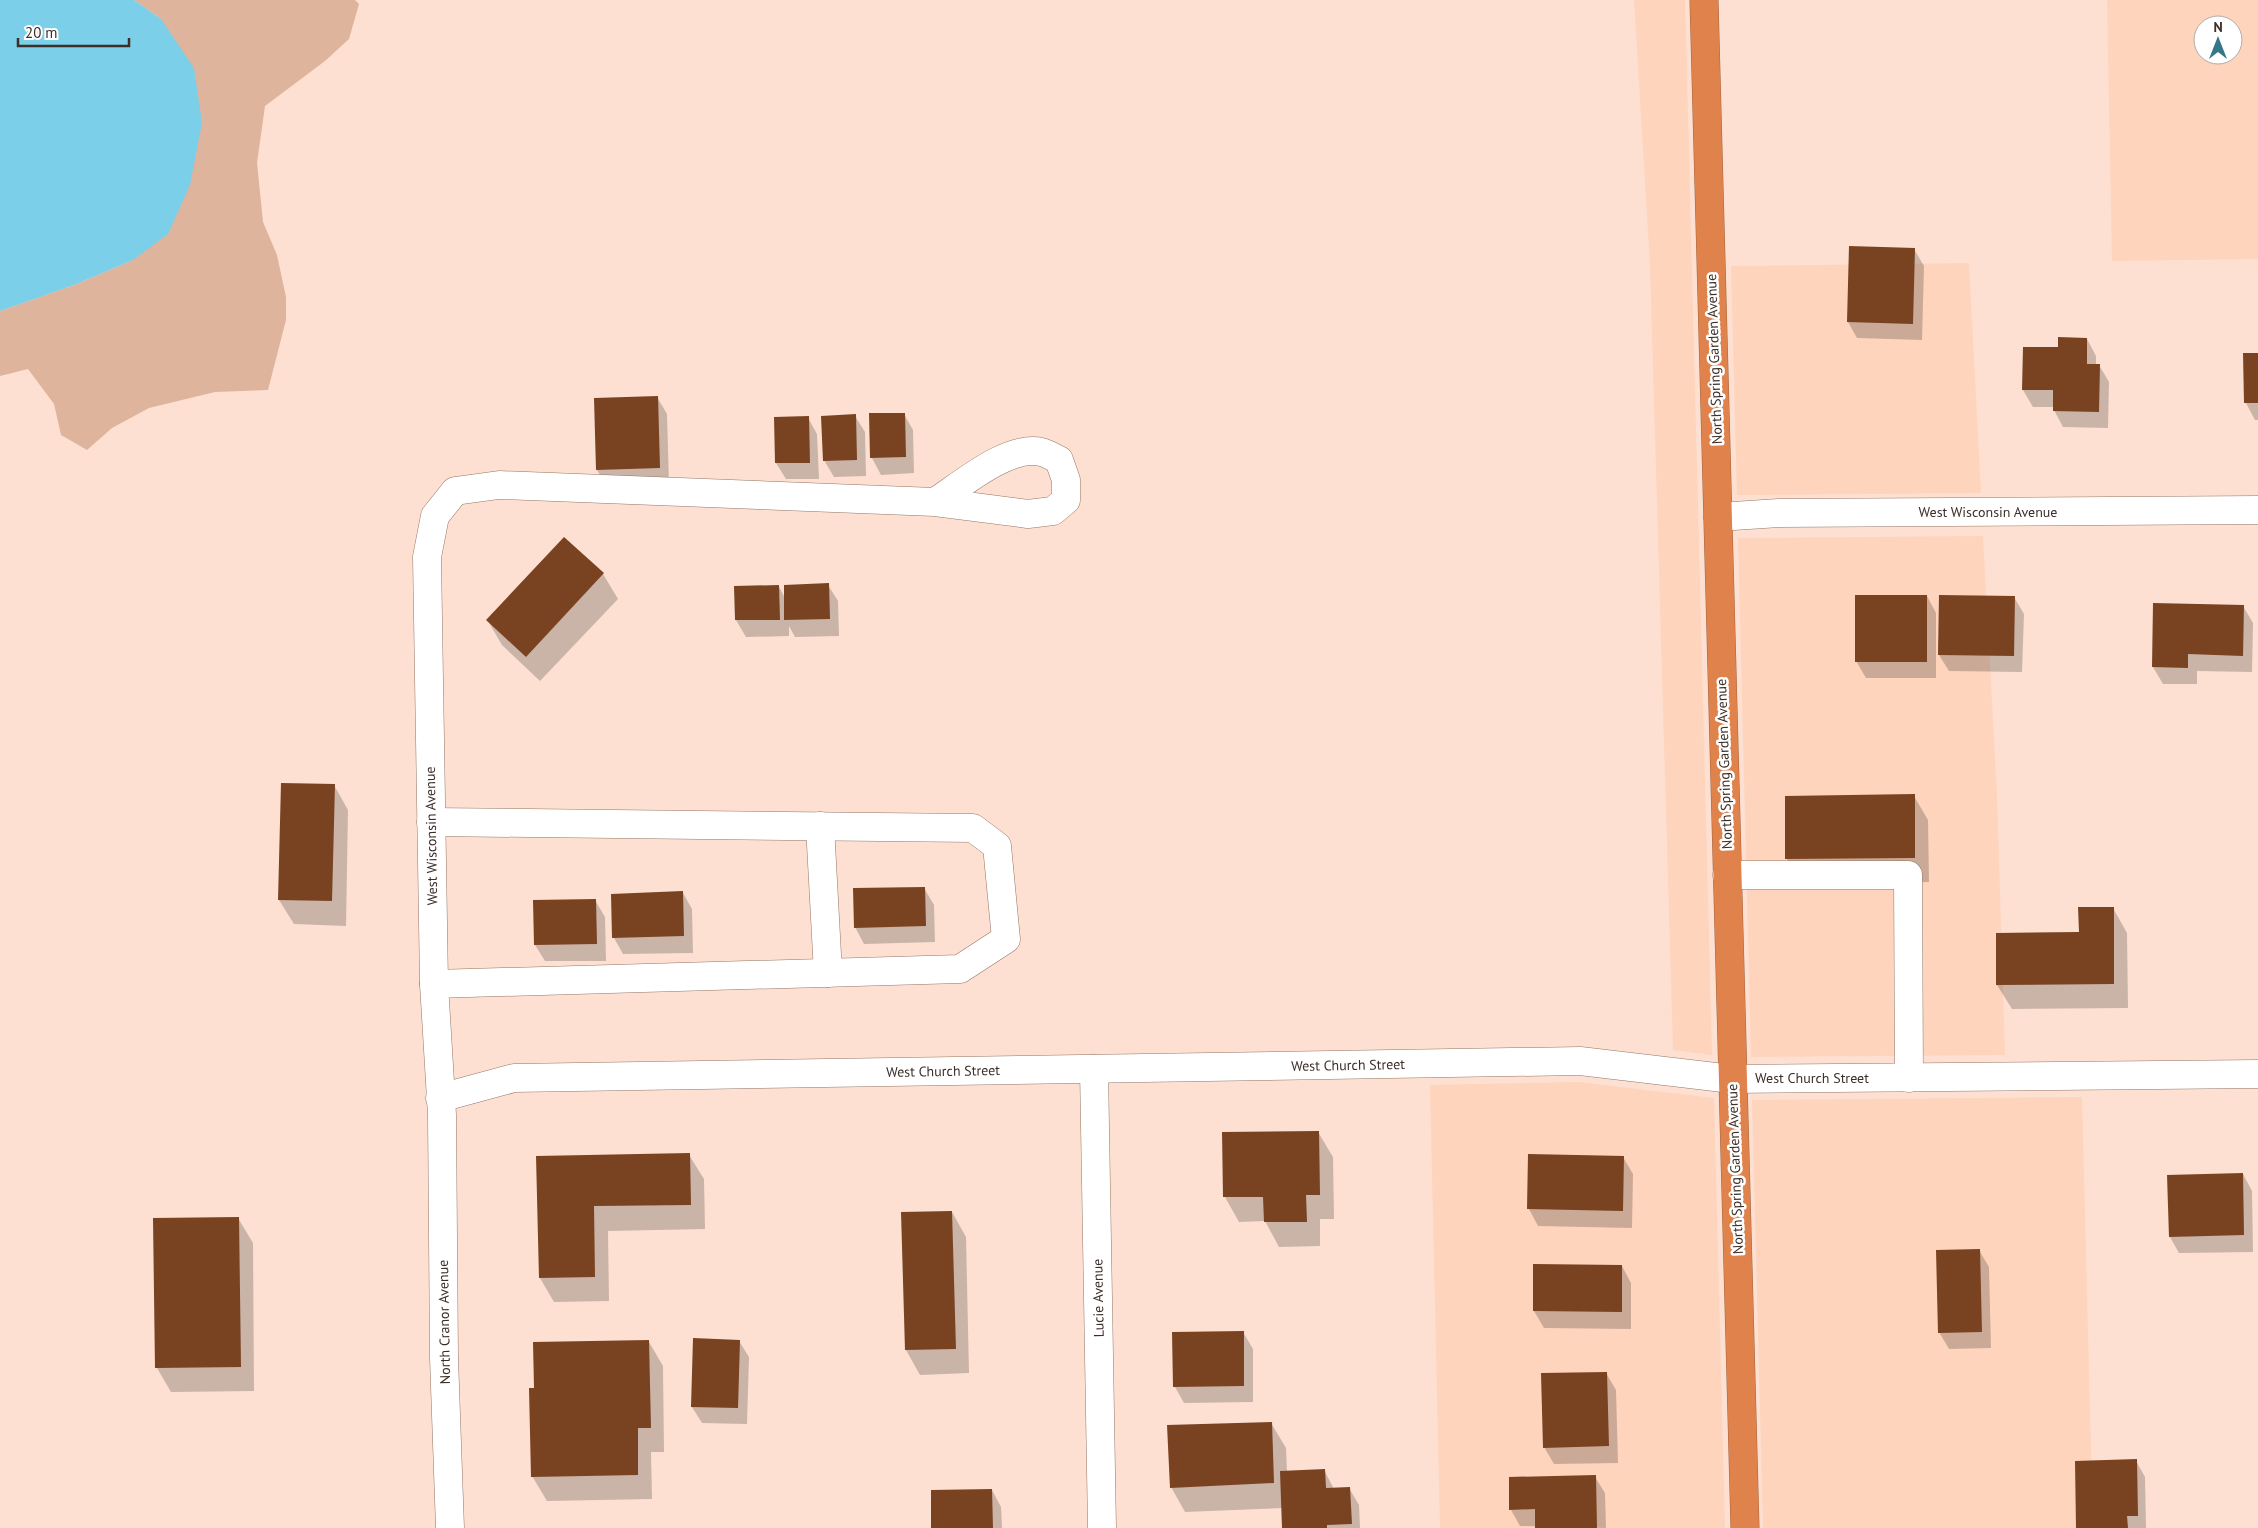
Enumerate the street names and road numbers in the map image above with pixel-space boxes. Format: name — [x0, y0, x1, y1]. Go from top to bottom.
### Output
street label: North Spring Garden Avenue — [1702, 274, 1726, 444]
street label: West Wisconsin Avenue — [1919, 503, 2057, 521]
street label: North Spring Garden Avenue — [1712, 679, 1736, 849]
street label: West Wisconsin Avenue — [421, 766, 441, 906]
street label: West Church Street — [1291, 1055, 1405, 1075]
street label: West Church Street — [886, 1061, 1000, 1081]
street label: West Church Street — [1755, 1069, 1869, 1087]
street label: North Spring Garden Avenue — [1723, 1084, 1747, 1254]
street label: Lucie Avenue — [1088, 1258, 1108, 1338]
street label: North Cranor Avenue — [434, 1260, 454, 1384]

